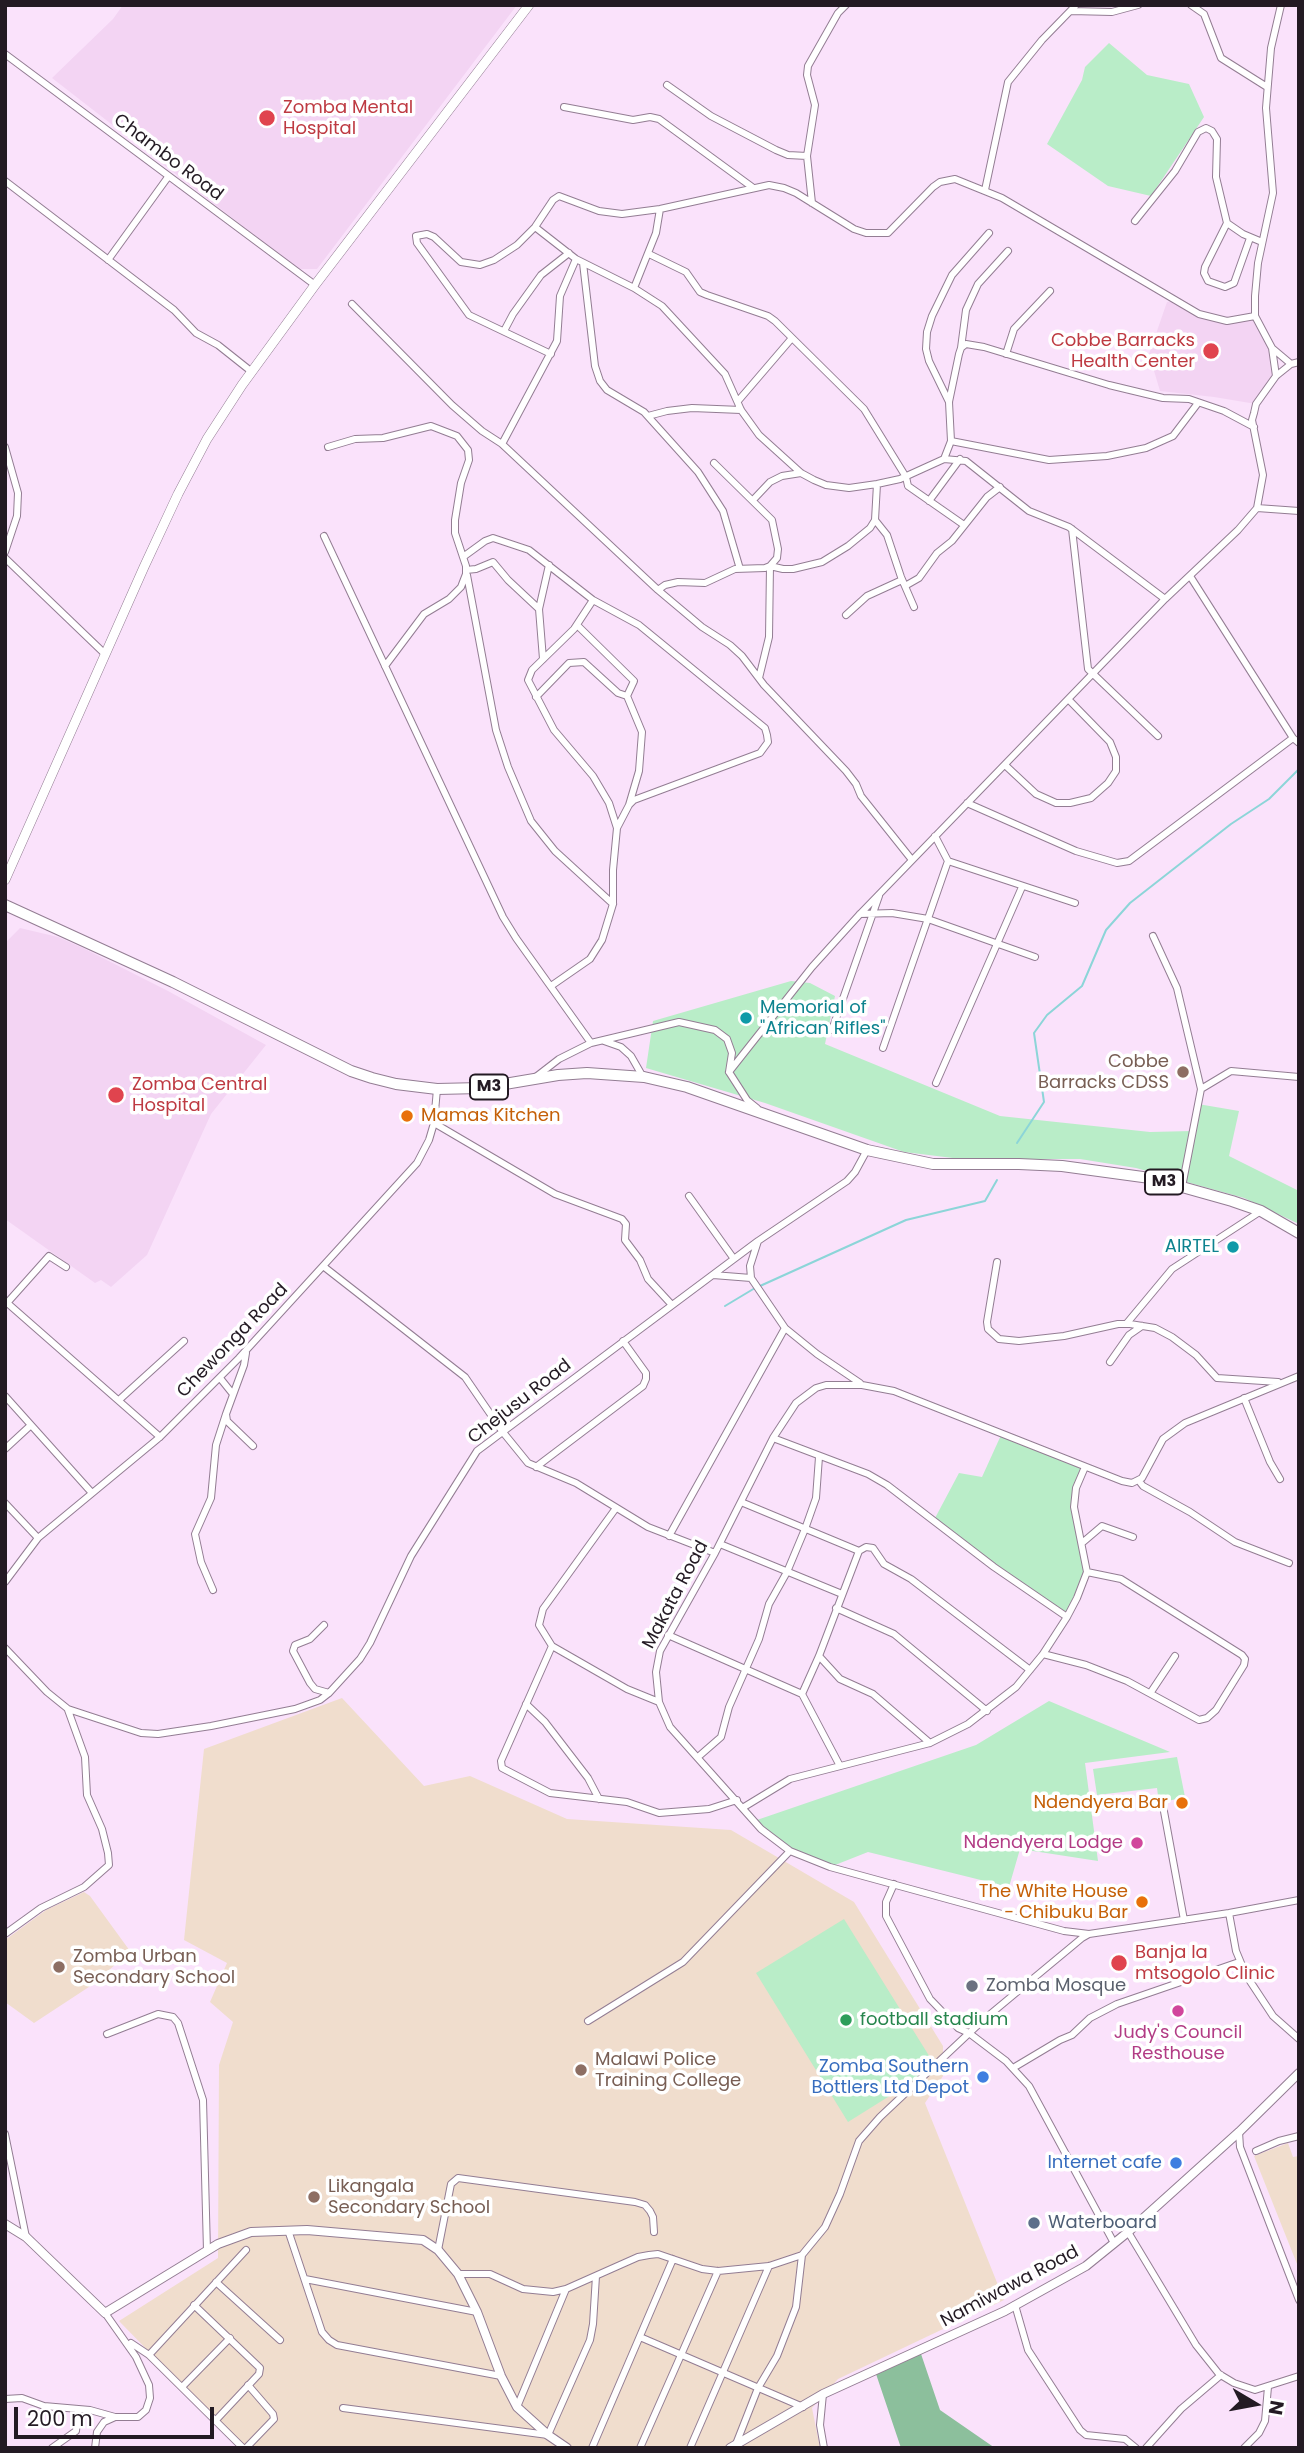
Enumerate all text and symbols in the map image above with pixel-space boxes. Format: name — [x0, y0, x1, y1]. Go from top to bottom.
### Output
place label: Zomba Mental Hospital — [283, 97, 413, 140]
marker: Zomba Mental Hospital — [257, 108, 277, 128]
street label: Chambo Road — [109, 110, 227, 206]
place label: Cobbe Barracks Health Center — [1051, 330, 1195, 372]
marker: Cobbe Barracks Health Center — [1201, 341, 1221, 361]
place label: Memorial of "African Rifles" — [760, 997, 885, 1040]
marker: Memorial of "African Rifles" — [738, 1010, 754, 1026]
place label: Cobbe Barracks CDSS — [1038, 1051, 1169, 1094]
marker: Cobbe Barracks CDSS — [1175, 1064, 1191, 1080]
place label: Zomba Central Hospital — [132, 1074, 267, 1116]
road number: M3 — [470, 1074, 508, 1100]
marker: Zomba Central Hospital — [106, 1085, 126, 1105]
place label: Mamas Kitchen — [421, 1105, 560, 1127]
marker: Mamas Kitchen — [399, 1108, 415, 1124]
road number: M3 — [1145, 1170, 1183, 1194]
place label: AIRTEL — [1165, 1236, 1219, 1258]
marker: AIRTEL — [1225, 1239, 1241, 1255]
street label: Chewonga Road — [173, 1279, 293, 1403]
street label: Chejusu Road — [464, 1355, 576, 1449]
street label: Makata Road — [638, 1537, 714, 1653]
place label: Ndendyera Bar — [1033, 1792, 1168, 1814]
marker: Ndendyera Bar — [1174, 1795, 1190, 1811]
place label: Ndendyera Lodge — [964, 1832, 1123, 1854]
marker: Ndendyera Lodge — [1129, 1835, 1145, 1851]
place label: The White House - Chibuku Bar — [979, 1881, 1128, 1924]
marker: The White House - Chibuku Bar — [1134, 1894, 1150, 1910]
place label: Banja la mtsogolo Clinic — [1135, 1942, 1275, 1984]
place label: Zomba Urban Secondary School — [73, 1946, 235, 1988]
marker: Banja la mtsogolo Clinic — [1109, 1953, 1129, 1973]
marker: Zomba Urban Secondary School — [51, 1959, 67, 1975]
place label: Zomba Mosque — [986, 1975, 1126, 1997]
marker: Zomba Mosque — [964, 1978, 980, 1994]
marker: Judy's Council Resthouse — [1170, 2003, 1186, 2019]
place label: football stadium — [860, 2009, 1008, 2031]
marker: football stadium — [838, 2012, 854, 2028]
place label: Judy's Council Resthouse — [1114, 2022, 1242, 2064]
place label: Malawi Police Training College — [595, 2049, 741, 2092]
place label: Zomba Southern Bottlers Ltd Depot — [811, 2056, 969, 2098]
marker: Malawi Police Training College — [573, 2062, 589, 2078]
marker: Zomba Southern Bottlers Ltd Depot — [975, 2069, 991, 2085]
place label: Internet cafe — [1047, 2152, 1162, 2174]
marker: Internet cafe — [1168, 2155, 1184, 2171]
place label: Likangala Secondary School — [328, 2176, 490, 2218]
marker: Likangala Secondary School — [306, 2189, 322, 2205]
place label: Waterboard — [1048, 2212, 1157, 2234]
marker: Waterboard — [1026, 2215, 1042, 2231]
street label: Namiwawa Road — [937, 2241, 1083, 2333]
north arrow — [1220, 2369, 1290, 2439]
scale bar — [18, 2394, 217, 2438]
text: N — [1262, 2398, 1291, 2417]
text: 200 m — [27, 2404, 93, 2433]

